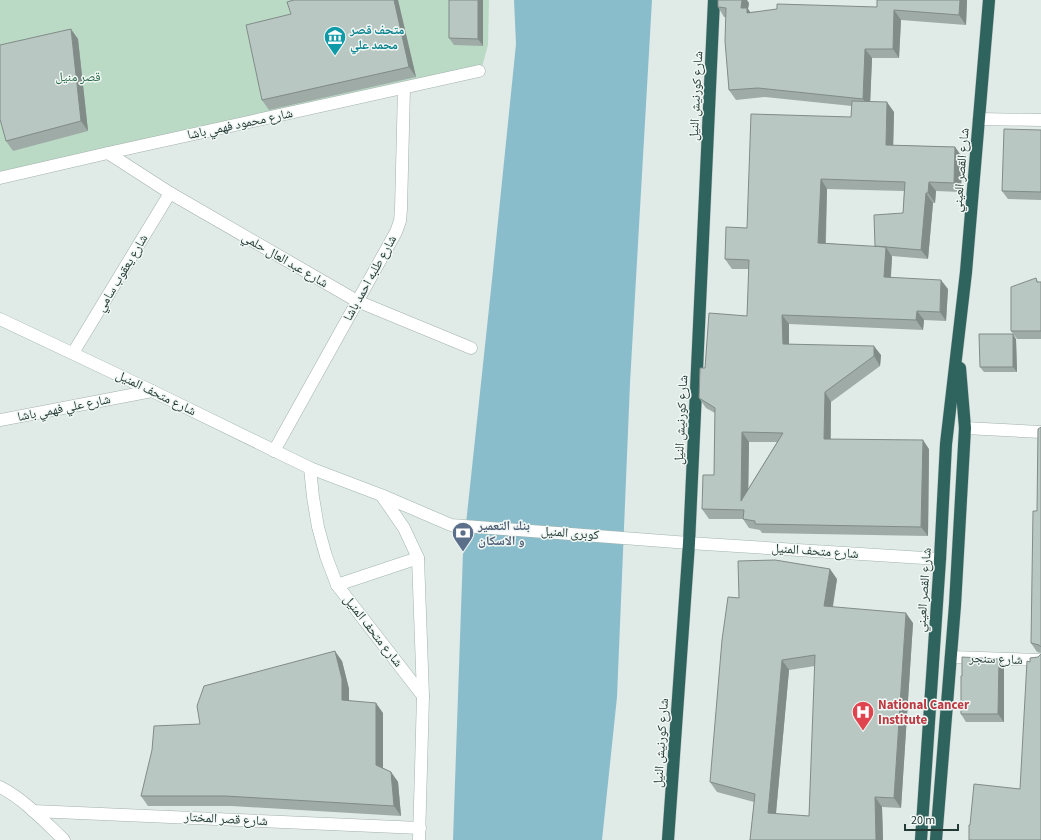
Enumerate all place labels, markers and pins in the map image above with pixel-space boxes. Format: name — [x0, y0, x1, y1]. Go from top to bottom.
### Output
place label: متحف قصر محمد علي — [349, 21, 404, 55]
museum icon: متحف قصر محمد علي — [322, 24, 348, 57]
place label: بنك التعمير و الاسكان — [477, 517, 530, 550]
bank icon: بنك التعمير و الاسكان — [450, 520, 476, 553]
place label: National Cancer Institute — [878, 696, 970, 729]
hospital icon: National Cancer Institute — [850, 699, 876, 732]

